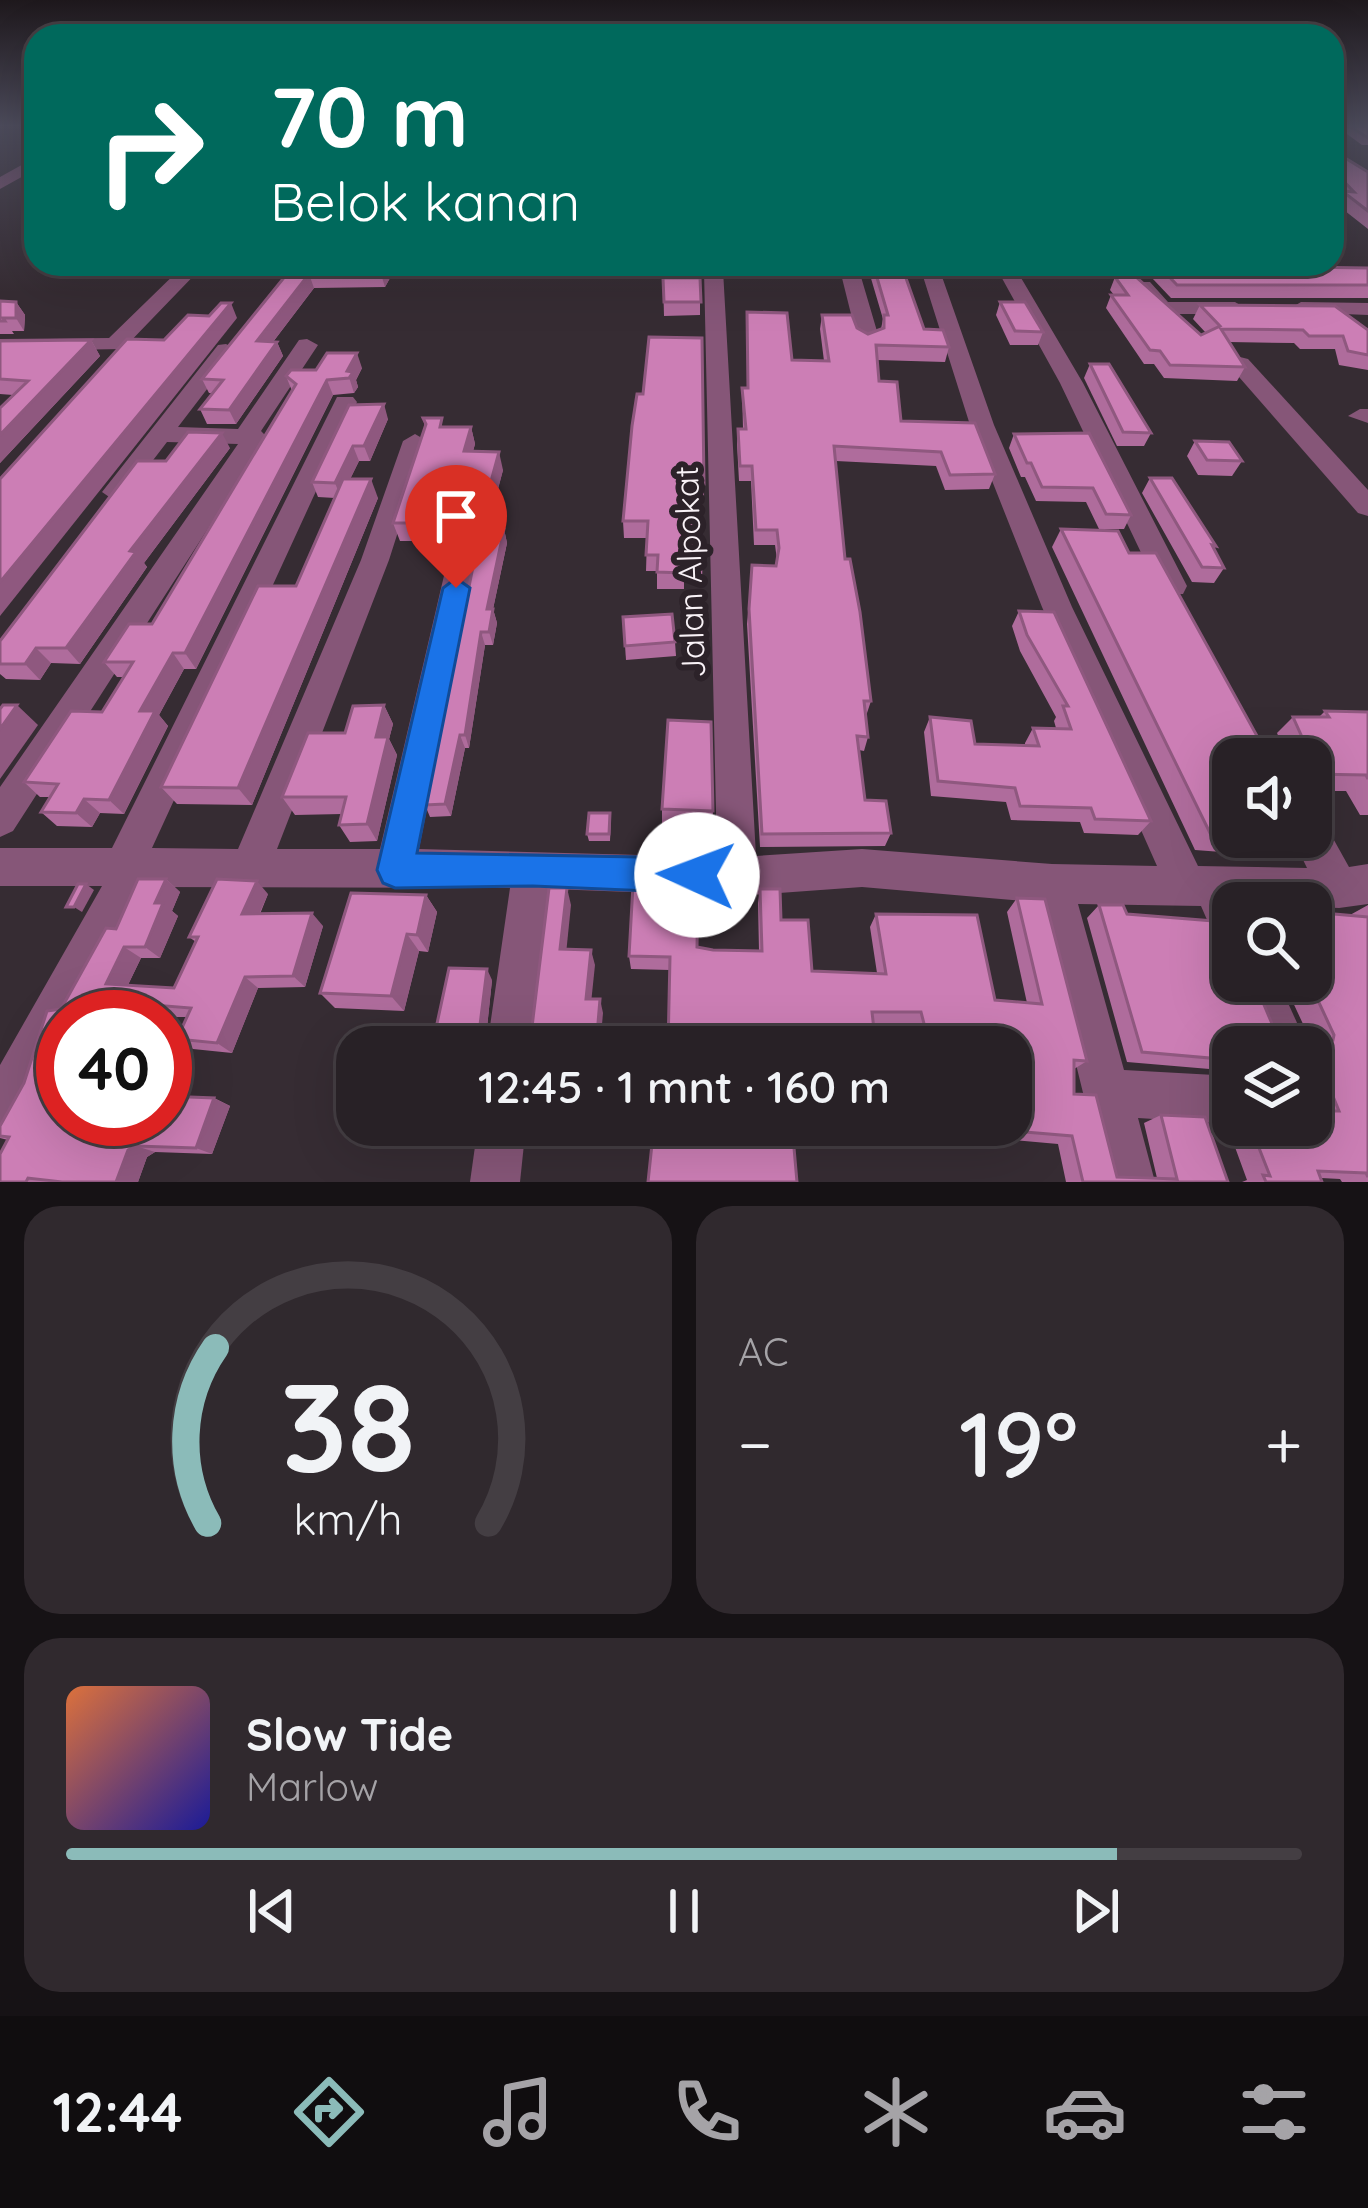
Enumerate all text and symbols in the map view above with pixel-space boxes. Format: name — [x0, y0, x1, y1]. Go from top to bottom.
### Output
text: 70 m — [270, 63, 469, 168]
icon: right — [72, 72, 228, 228]
text: Belok kanan — [270, 167, 580, 235]
pin — [405, 465, 507, 588]
street label: Jalan Alpokat — [665, 465, 713, 679]
icon: arrive — [423, 483, 489, 549]
map controls — [1212, 738, 1332, 1146]
button: sound — [1212, 738, 1332, 858]
position arrow — [634, 812, 760, 938]
button: search — [1212, 882, 1332, 1002]
speed limit sign: 40 — [36, 990, 192, 1146]
button: layers — [1212, 1026, 1332, 1146]
text: 12:45 · 1 mnt · 160 m — [478, 1058, 890, 1114]
text: AC — [738, 1327, 789, 1376]
text: 38 — [280, 1347, 416, 1503]
text: 19° — [959, 1387, 1078, 1500]
text: − — [738, 1402, 772, 1485]
text: + — [1265, 1402, 1302, 1485]
text: km/h — [294, 1492, 402, 1546]
text: Slow Tide — [246, 1706, 453, 1762]
text: Marlow — [246, 1762, 378, 1811]
icon: previous — [239, 1878, 305, 1944]
icon: pause — [651, 1878, 717, 1944]
icon: next — [1063, 1878, 1129, 1944]
icon: directions — [287, 2070, 371, 2154]
icon: music — [476, 2070, 560, 2154]
icon: phone — [665, 2070, 749, 2154]
icon: climate — [854, 2070, 938, 2154]
icon: car — [1043, 2070, 1127, 2154]
icon: filters — [1232, 2070, 1316, 2154]
text: 12:44 — [52, 2078, 182, 2146]

